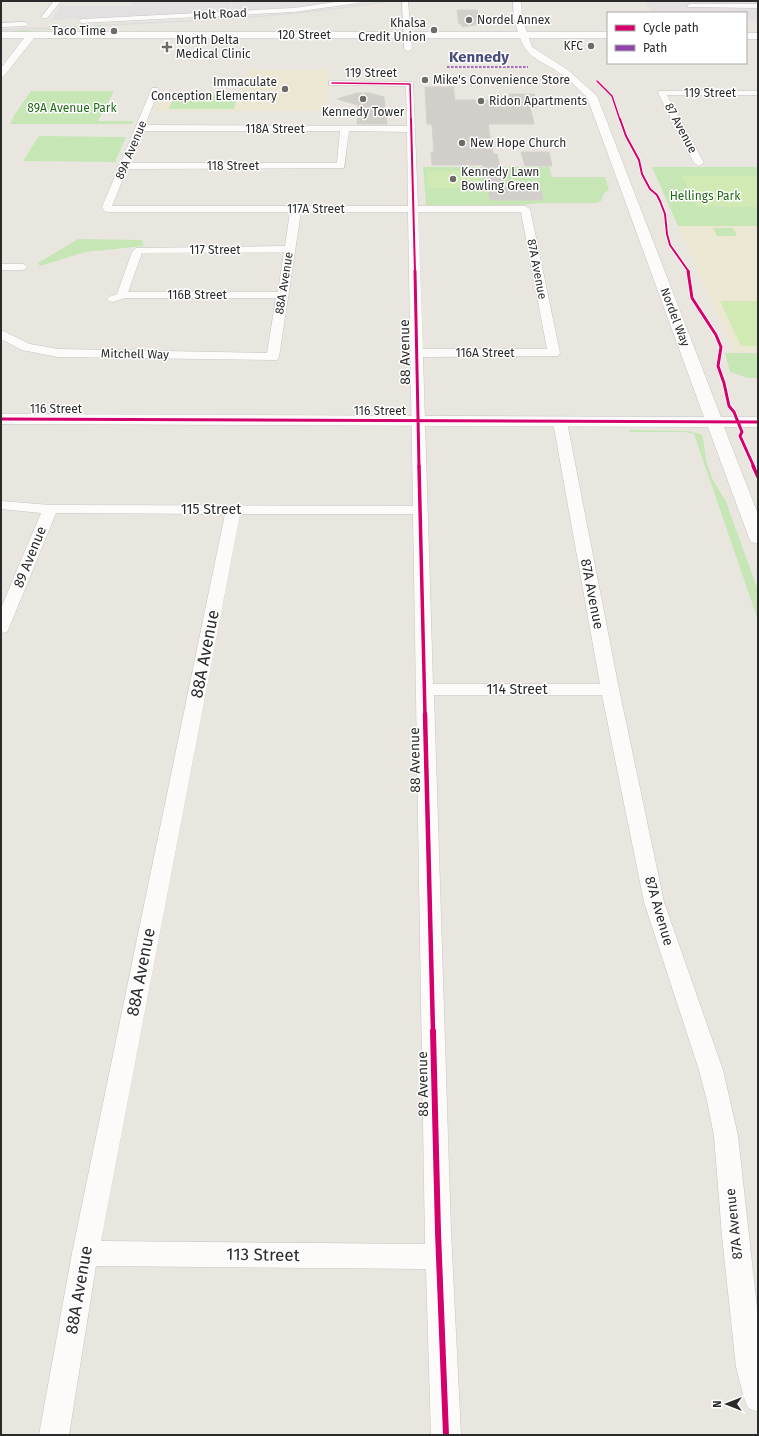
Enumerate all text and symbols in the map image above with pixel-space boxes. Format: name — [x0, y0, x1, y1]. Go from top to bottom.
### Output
street label: Holt Road — [193, 6, 247, 22]
legend — [607, 12, 747, 64]
place label: Nordel Annex — [477, 13, 550, 27]
marker: Nordel Annex — [464, 15, 474, 25]
place label: Khalsa Credit Union — [358, 16, 426, 44]
text: Cycle path — [643, 21, 699, 35]
place label: Taco Time — [52, 24, 106, 38]
marker: Khalsa Credit Union — [429, 25, 439, 35]
marker: Taco Time — [109, 26, 119, 36]
street label: 120 Street — [277, 28, 331, 42]
place label: North Delta Medical Clinic — [176, 33, 251, 61]
place label: KFC — [564, 39, 583, 53]
marker: North Delta Medical Clinic — [161, 41, 173, 53]
marker: KFC — [586, 41, 596, 51]
text: Path — [643, 41, 667, 55]
district label: Kennedy — [449, 48, 509, 66]
street label: 119 Street — [345, 66, 398, 80]
place label: Mike's Convenience Store — [433, 73, 570, 87]
place label: Immaculate Conception Elementary — [151, 75, 277, 103]
marker: Mike's Convenience Store — [420, 75, 430, 85]
marker: Immaculate Conception Elementary — [280, 84, 290, 94]
street label: 119 Street — [684, 86, 737, 100]
marker: Kennedy Tower — [358, 94, 368, 104]
place label: Ridon Apartments — [489, 94, 588, 108]
marker: Ridon Apartments — [476, 96, 486, 106]
park label: 89A Avenue Park — [27, 101, 117, 115]
street label: 87 Avenue — [662, 101, 700, 155]
place label: Kennedy Tower — [322, 105, 405, 119]
street label: 89A Avenue — [112, 119, 150, 181]
street label: 118A Street — [245, 122, 305, 136]
place label: New Hope Church — [470, 136, 566, 150]
marker: New Hope Church — [457, 138, 467, 148]
street label: 118 Street — [207, 159, 260, 173]
place label: Kennedy Lawn Bowling Green — [461, 165, 539, 193]
marker: Kennedy Lawn Bowling Green — [448, 174, 458, 184]
park label: Hellings Park — [670, 189, 741, 203]
street label: 117A Street — [287, 202, 346, 216]
street label: 87A Avenue — [524, 238, 550, 300]
street label: 117 Street — [189, 243, 241, 257]
street label: 88A Avenue — [272, 251, 296, 315]
street label: Nordel Way — [657, 286, 693, 348]
street label: 116B Street — [167, 288, 227, 302]
street label: 88 Avenue — [396, 319, 414, 385]
street label: Mitchell Way — [101, 346, 169, 362]
street label: 116A Street — [455, 346, 515, 360]
street label: 116 Street — [30, 402, 83, 416]
street label: 116 Street — [354, 404, 407, 418]
street label: 115 Street — [181, 501, 242, 518]
street label: 89 Avenue — [10, 524, 50, 590]
street label: 87A Avenue — [577, 557, 607, 631]
street label: 88A Avenue — [186, 608, 224, 700]
street label: 114 Street — [486, 681, 548, 698]
street label: 88 Avenue — [406, 727, 424, 793]
street label: 87A Avenue — [641, 874, 677, 948]
street label: 88A Avenue — [122, 926, 160, 1018]
street label: 88 Avenue — [414, 1051, 432, 1117]
street label: 87A Avenue — [722, 1188, 746, 1260]
street label: 88A Avenue — [61, 1244, 97, 1336]
street label: 113 Street — [226, 1244, 301, 1266]
north arrow — [707, 1384, 747, 1424]
text: N — [711, 1400, 724, 1408]

